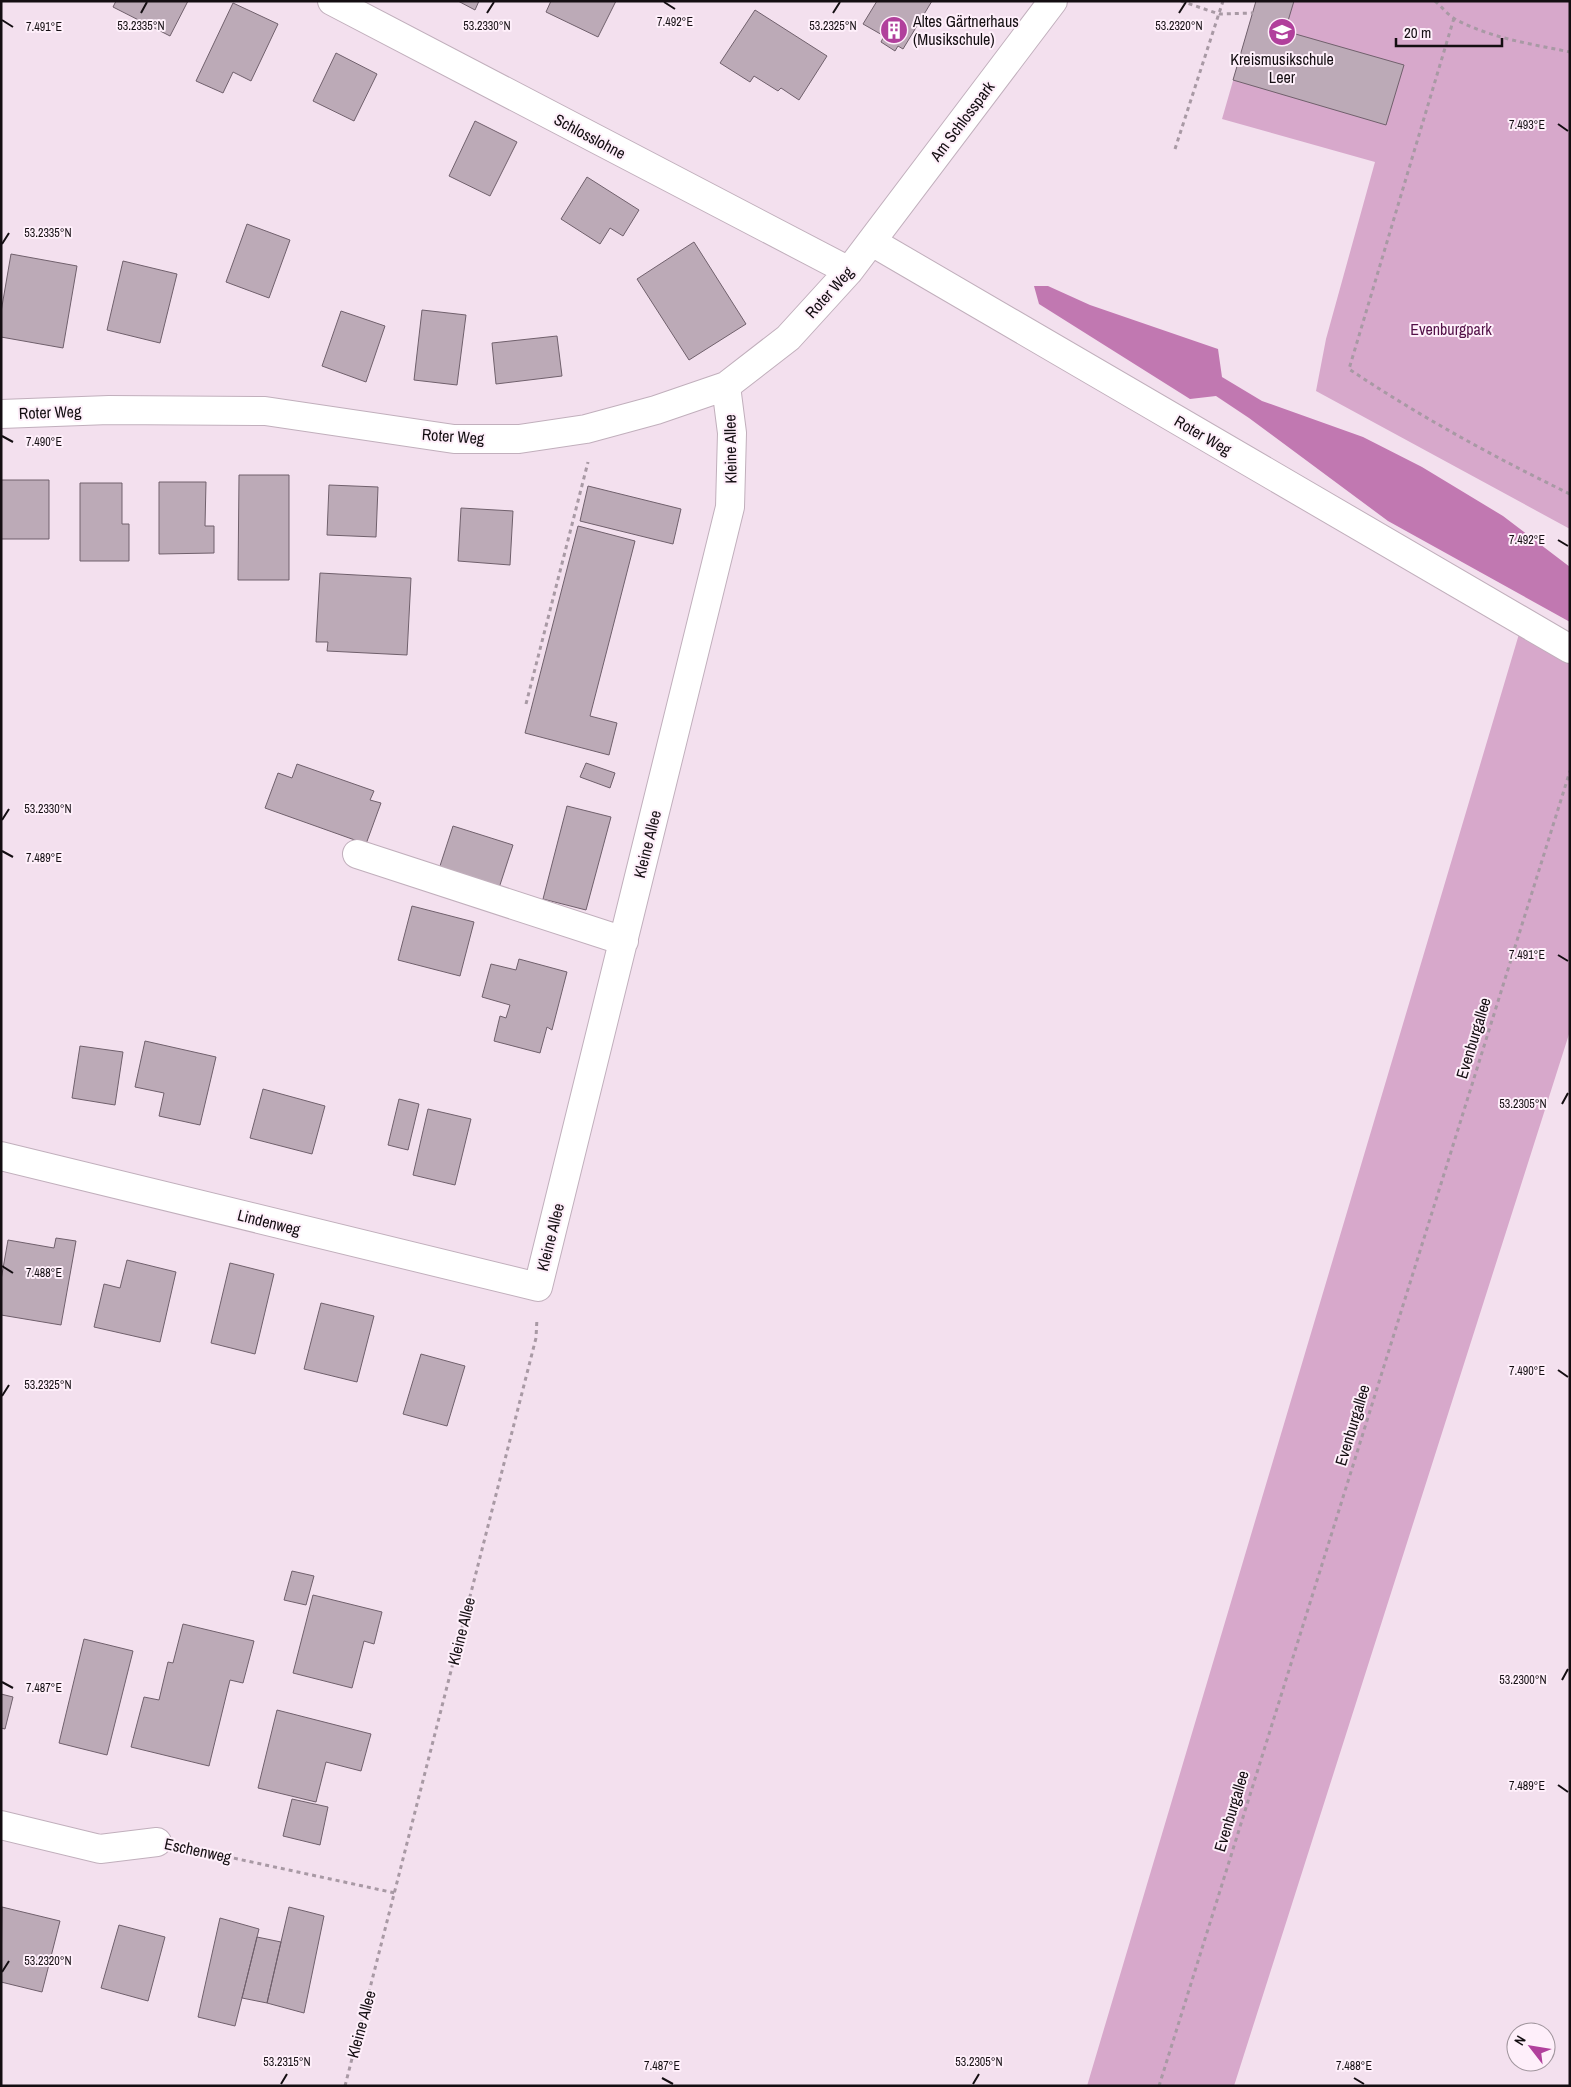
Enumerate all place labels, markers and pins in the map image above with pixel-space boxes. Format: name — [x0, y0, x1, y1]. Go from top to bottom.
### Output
place label: Altes Gärtnerhaus (Musikschule) — [912, 10, 1019, 50]
building icon: Altes Gärtnerhaus (Musikschule) — [879, 15, 909, 45]
school or university icon: Kreismusikschule Leer — [1267, 17, 1297, 47]
place label: Kreismusikschule Leer — [1230, 48, 1334, 88]

